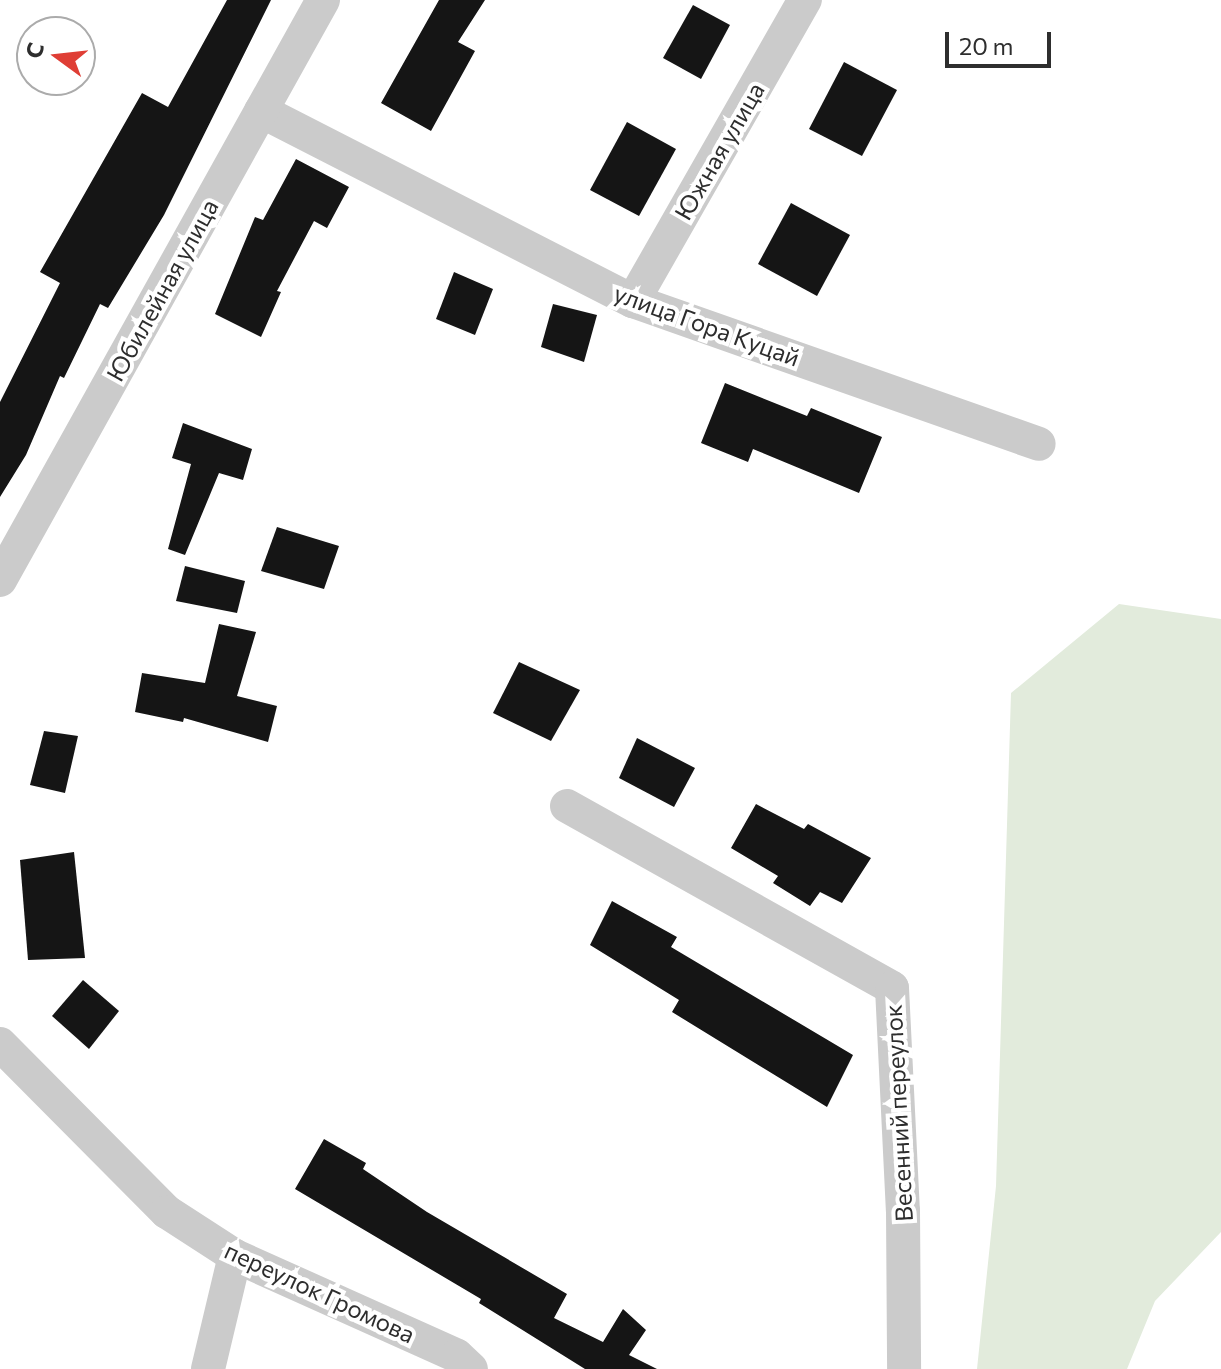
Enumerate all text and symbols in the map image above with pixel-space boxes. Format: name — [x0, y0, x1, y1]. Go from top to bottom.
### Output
north arrow — [16, 16, 96, 96]
scale bar — [949, 16, 1055, 66]
text: 20 m — [959, 31, 1013, 60]
text: С — [19, 39, 49, 61]
street label: Южная улица — [668, 77, 770, 225]
street label: Юбилейная улица — [100, 194, 224, 386]
street label: улица Гора Куцай — [610, 278, 804, 372]
street label: Весенний переулок — [878, 1004, 918, 1222]
street label: переулок Громова — [220, 1235, 420, 1349]

